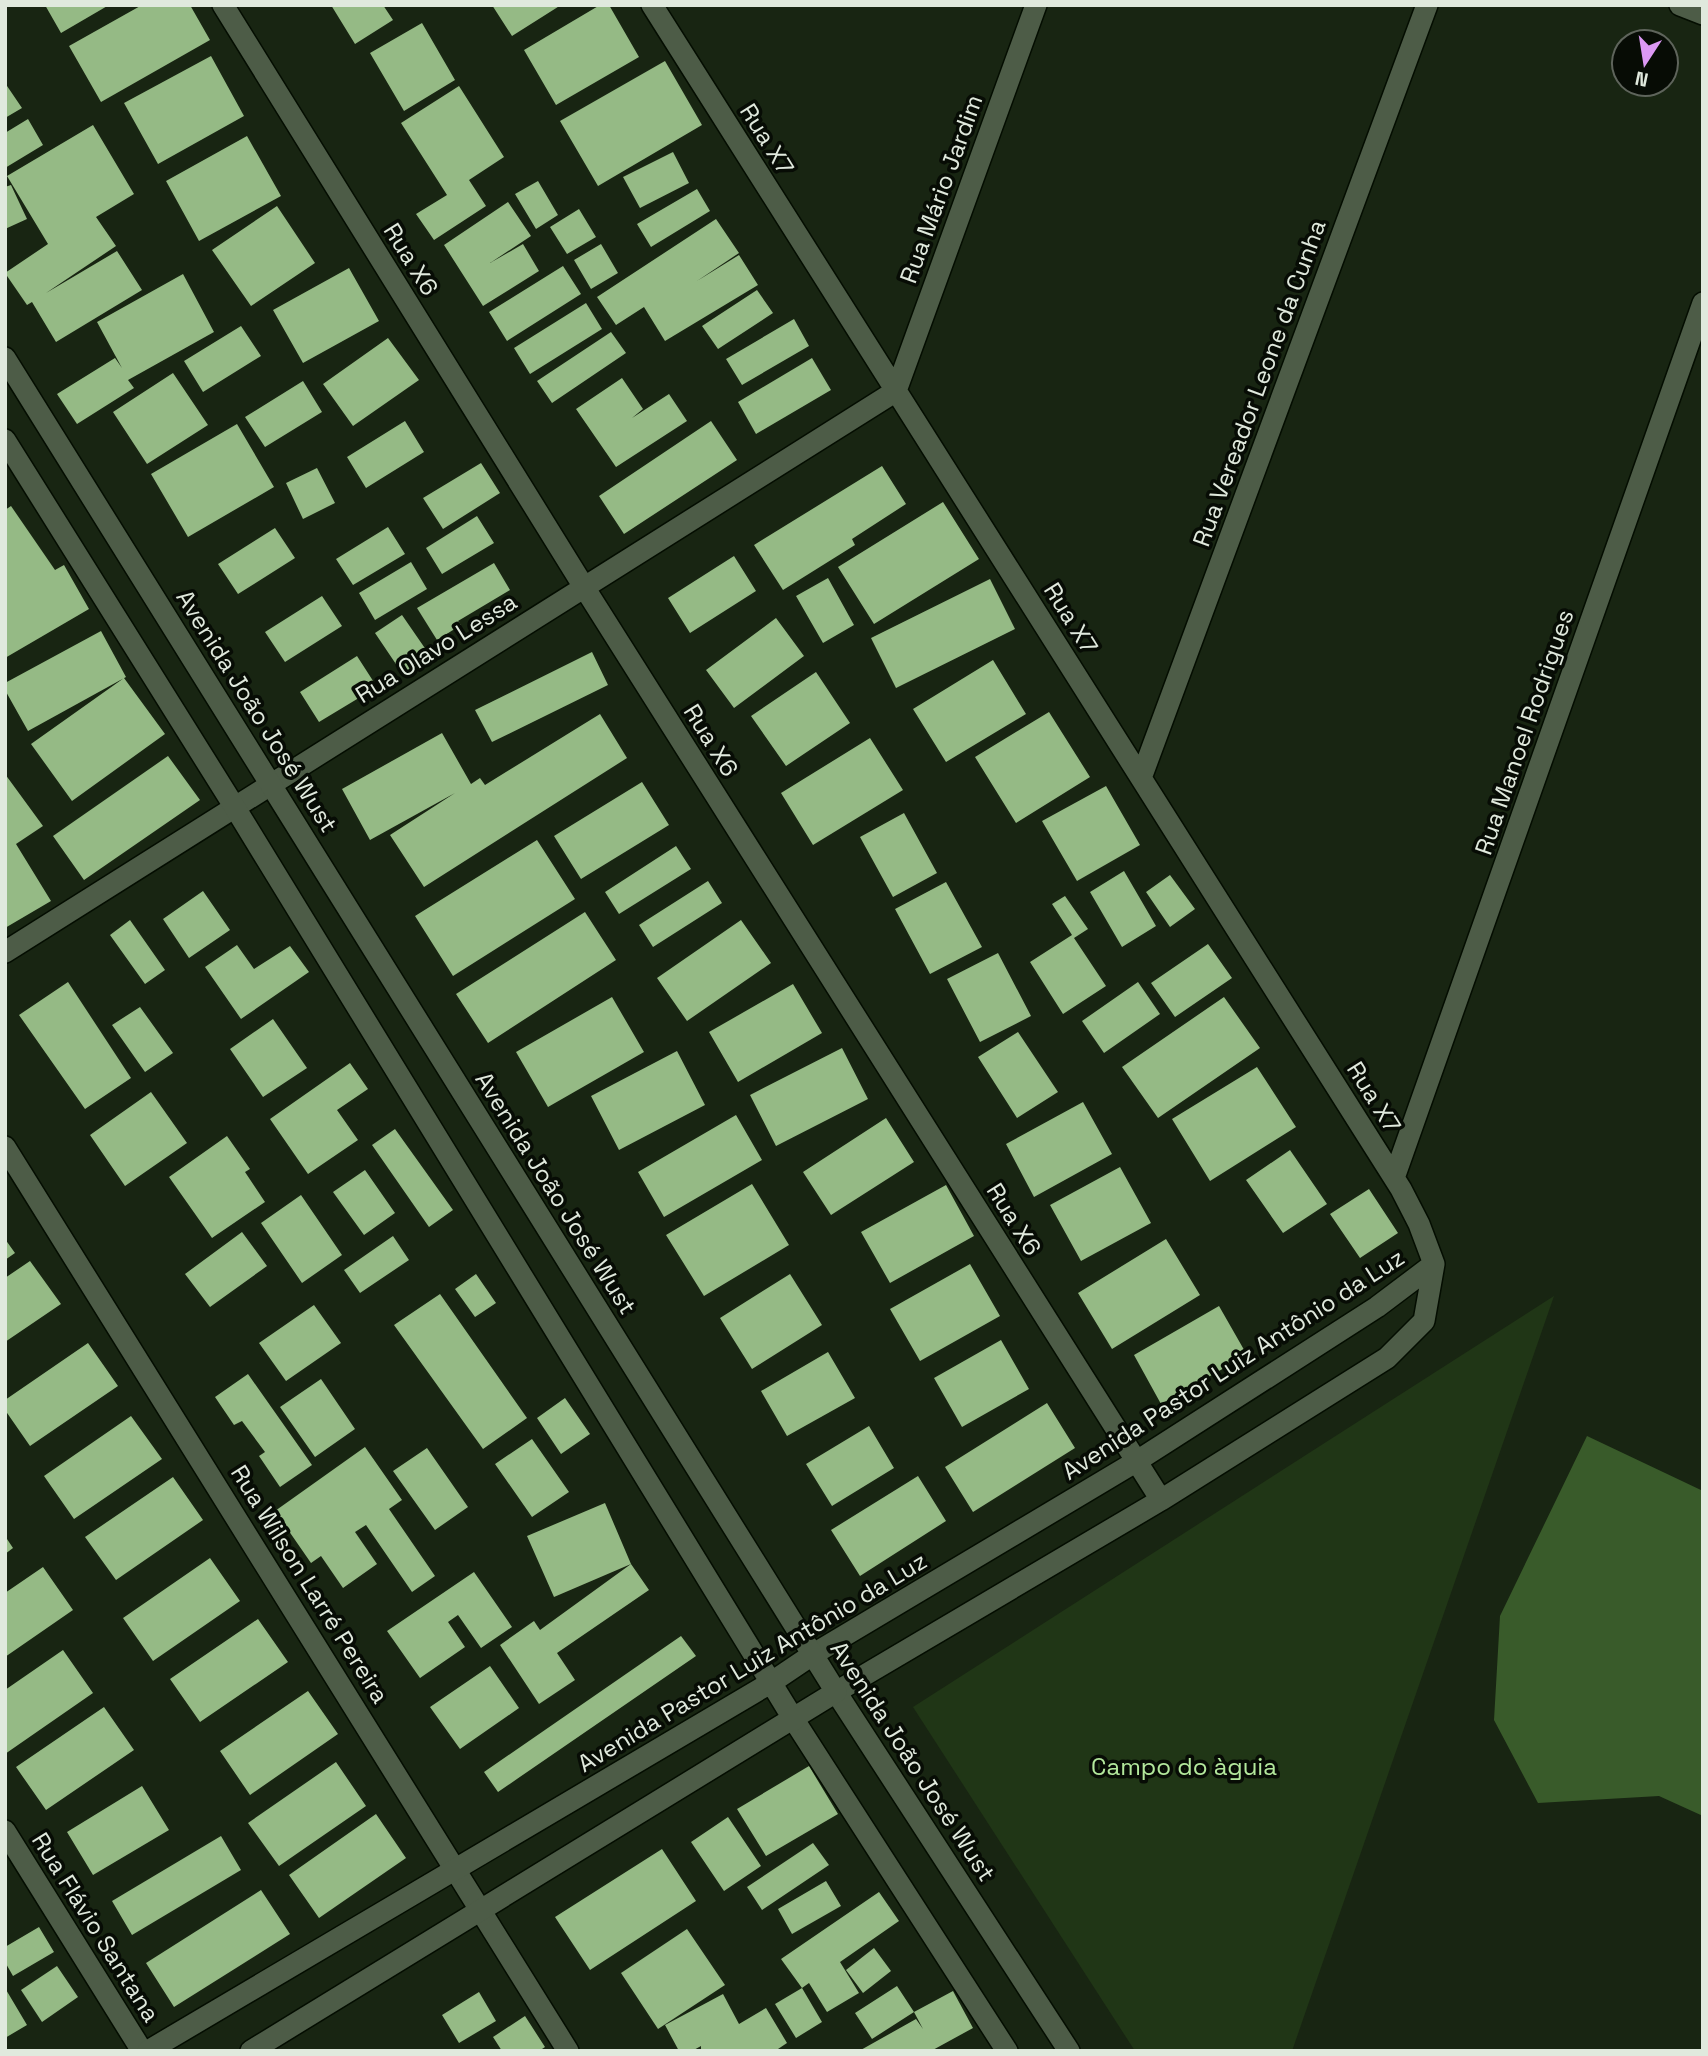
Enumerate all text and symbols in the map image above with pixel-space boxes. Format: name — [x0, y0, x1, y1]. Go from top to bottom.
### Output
north arrow — [1610, 28, 1680, 98]
text: N — [1633, 66, 1650, 93]
street label: Rua Mário Jardim — [893, 91, 989, 287]
street label: Rua X7 — [733, 97, 801, 181]
street label: Rua Vereador Leone da Cunha — [1185, 215, 1333, 551]
street label: Rua X6 — [377, 217, 445, 301]
street label: Rua X7 — [1037, 576, 1105, 660]
street label: Avenida João José Wust — [170, 584, 344, 838]
street label: Rua Olavo Lessa — [350, 586, 523, 710]
street label: Rua Manoel Rodrigues — [1467, 605, 1581, 859]
street label: Rua X6 — [677, 698, 745, 782]
street label: Rua X7 — [1340, 1055, 1408, 1139]
street label: Avenida João José Wust — [469, 1066, 643, 1320]
street label: Rua X6 — [980, 1177, 1048, 1261]
street label: Avenida Pastor Luiz Antônio da Luz — [1056, 1241, 1410, 1487]
street label: Rua Wilson Larré Pereira — [224, 1459, 396, 1709]
street label: Avenida Pastor Luiz Antônio da Luz — [572, 1545, 932, 1779]
street label: Avenida João José Wust — [824, 1635, 1002, 1887]
park label: Campo do àguia — [1091, 1751, 1277, 1782]
street label: Rua Flávio Santana — [25, 1826, 167, 2028]

